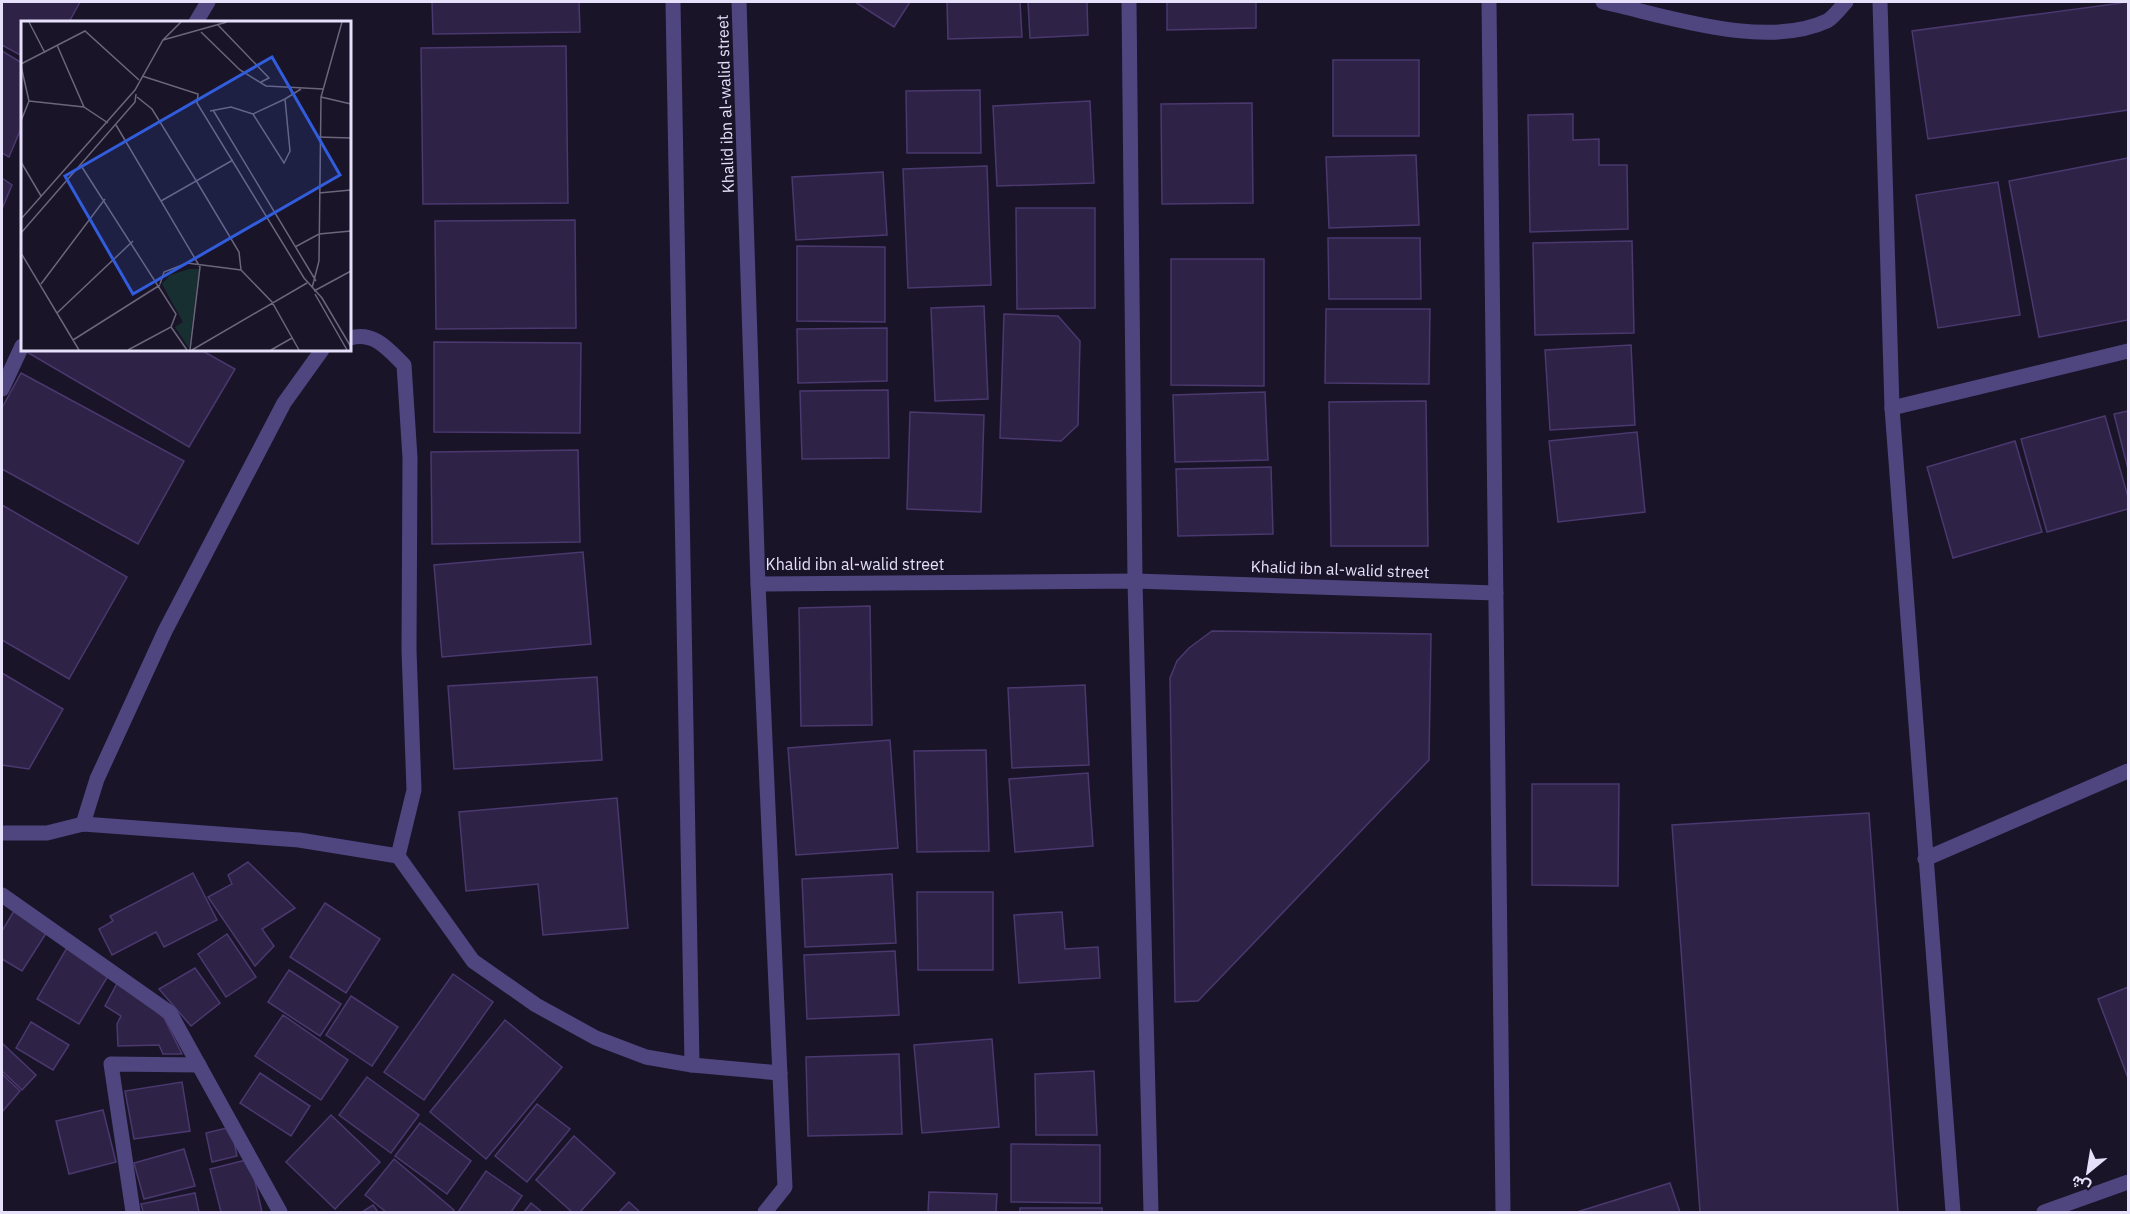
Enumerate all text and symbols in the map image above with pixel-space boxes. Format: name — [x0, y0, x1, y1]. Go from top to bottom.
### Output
street label: Khalid ibn al-walid street — [712, 14, 738, 194]
inset map — [21, 21, 351, 351]
street label: Khalid ibn al-walid street — [766, 554, 944, 574]
street label: Khalid ibn al-walid street — [1250, 556, 1430, 582]
north arrow — [2058, 1142, 2118, 1202]
text: ش — [2067, 1172, 2094, 1198]

